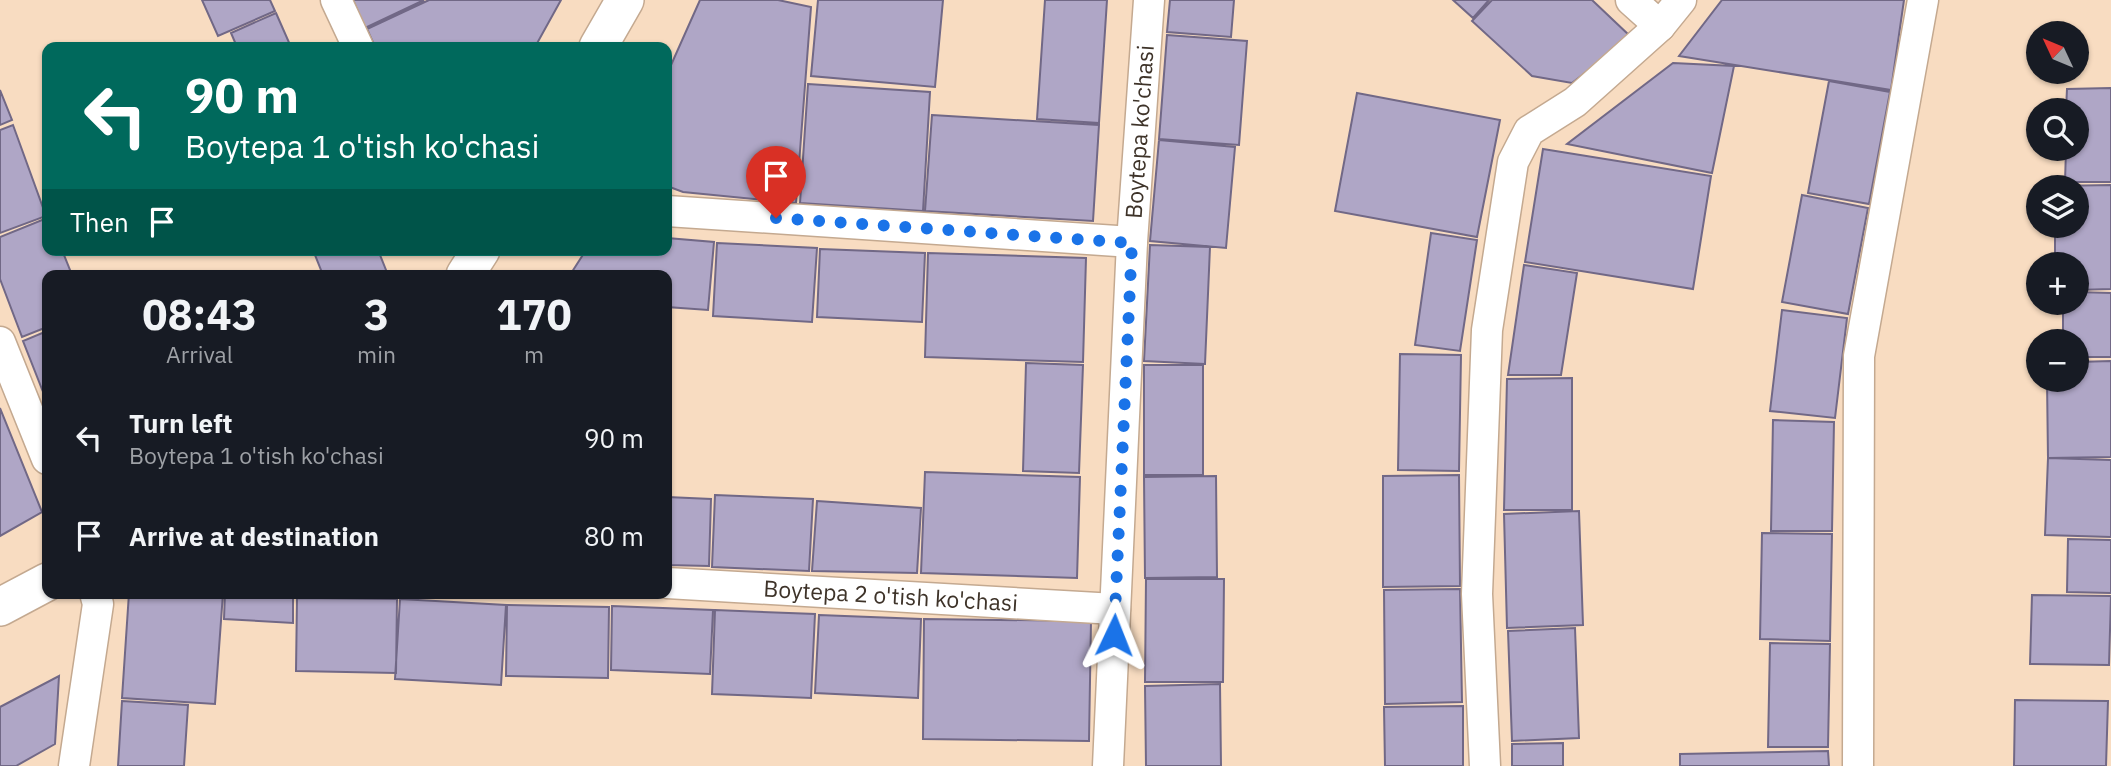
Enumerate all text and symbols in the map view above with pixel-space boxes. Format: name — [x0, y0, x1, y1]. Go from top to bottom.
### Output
north arrow — [2026, 21, 2090, 84]
map controls — [2026, 21, 2089, 392]
street label: Boytepa ko'chasi — [1118, 44, 1160, 220]
text: 90 m — [185, 63, 299, 126]
icon: left — [70, 70, 161, 161]
button: search — [2026, 98, 2089, 161]
text: Boytepa 1 o'tish ko'chasi — [185, 125, 539, 167]
pin — [746, 146, 806, 218]
icon: arrive — [757, 157, 795, 195]
button: layers — [2026, 175, 2089, 238]
icon: arrive — [143, 203, 181, 241]
text: Then — [70, 205, 129, 239]
button: + — [2026, 252, 2089, 315]
text: 08:43 — [142, 287, 257, 342]
text: 3 — [364, 287, 389, 342]
text: 170 — [496, 287, 572, 342]
button: − — [2026, 329, 2089, 392]
text: Arrival — [166, 339, 233, 369]
text: min — [357, 339, 396, 369]
text: m — [524, 339, 544, 369]
text: Turn left — [129, 406, 232, 440]
icon: left — [70, 419, 108, 457]
text: 90 m — [584, 421, 644, 455]
text: Boytepa 1 o'tish ko'chasi — [129, 440, 384, 470]
icon: arrive — [70, 517, 108, 555]
text: Arrive at destination — [129, 519, 379, 553]
text: 80 m — [584, 519, 644, 553]
street label: Boytepa 2 o'tish ko'chasi — [763, 573, 1019, 617]
position arrow — [1077, 598, 1151, 672]

